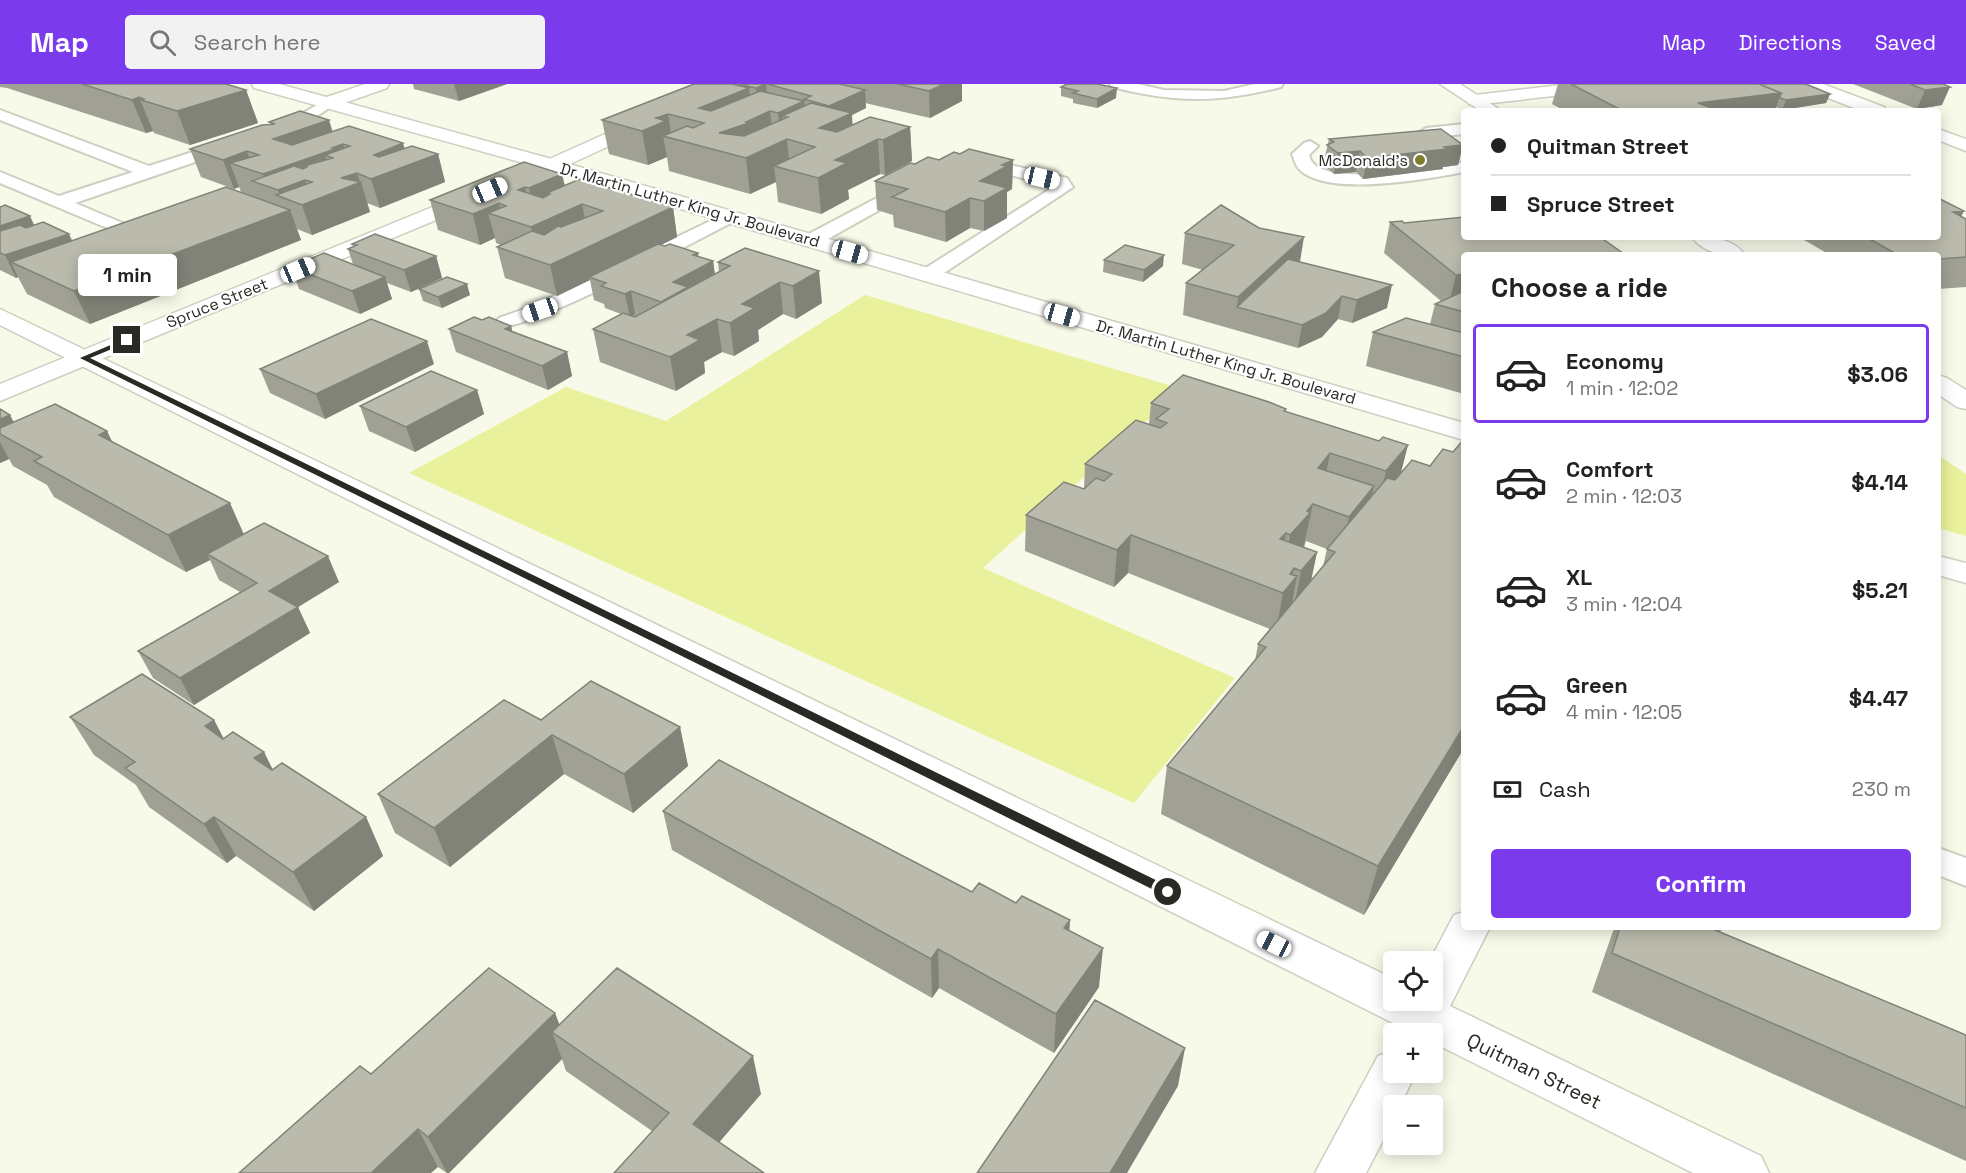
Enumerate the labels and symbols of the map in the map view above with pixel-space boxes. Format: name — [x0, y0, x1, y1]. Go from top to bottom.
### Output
place label: McDonald's — [1318, 150, 1408, 171]
marker: McDonald's — [1413, 153, 1427, 167]
street label: Dr. Martin Luther King Jr. Boulevard — [558, 158, 822, 252]
car — [1022, 165, 1062, 191]
car — [470, 175, 510, 205]
car — [830, 238, 870, 266]
callout: 1 min — [78, 253, 176, 295]
car — [278, 255, 318, 285]
street label: Spruce Street — [163, 273, 271, 333]
car — [520, 296, 560, 324]
car — [1042, 301, 1082, 329]
street label: Dr. Martin Luther King Jr. Boulevard — [1094, 315, 1358, 409]
route end — [113, 326, 140, 353]
route start — [1154, 878, 1181, 905]
car — [1254, 928, 1294, 960]
street label: Quitman Street — [1462, 1027, 1606, 1115]

